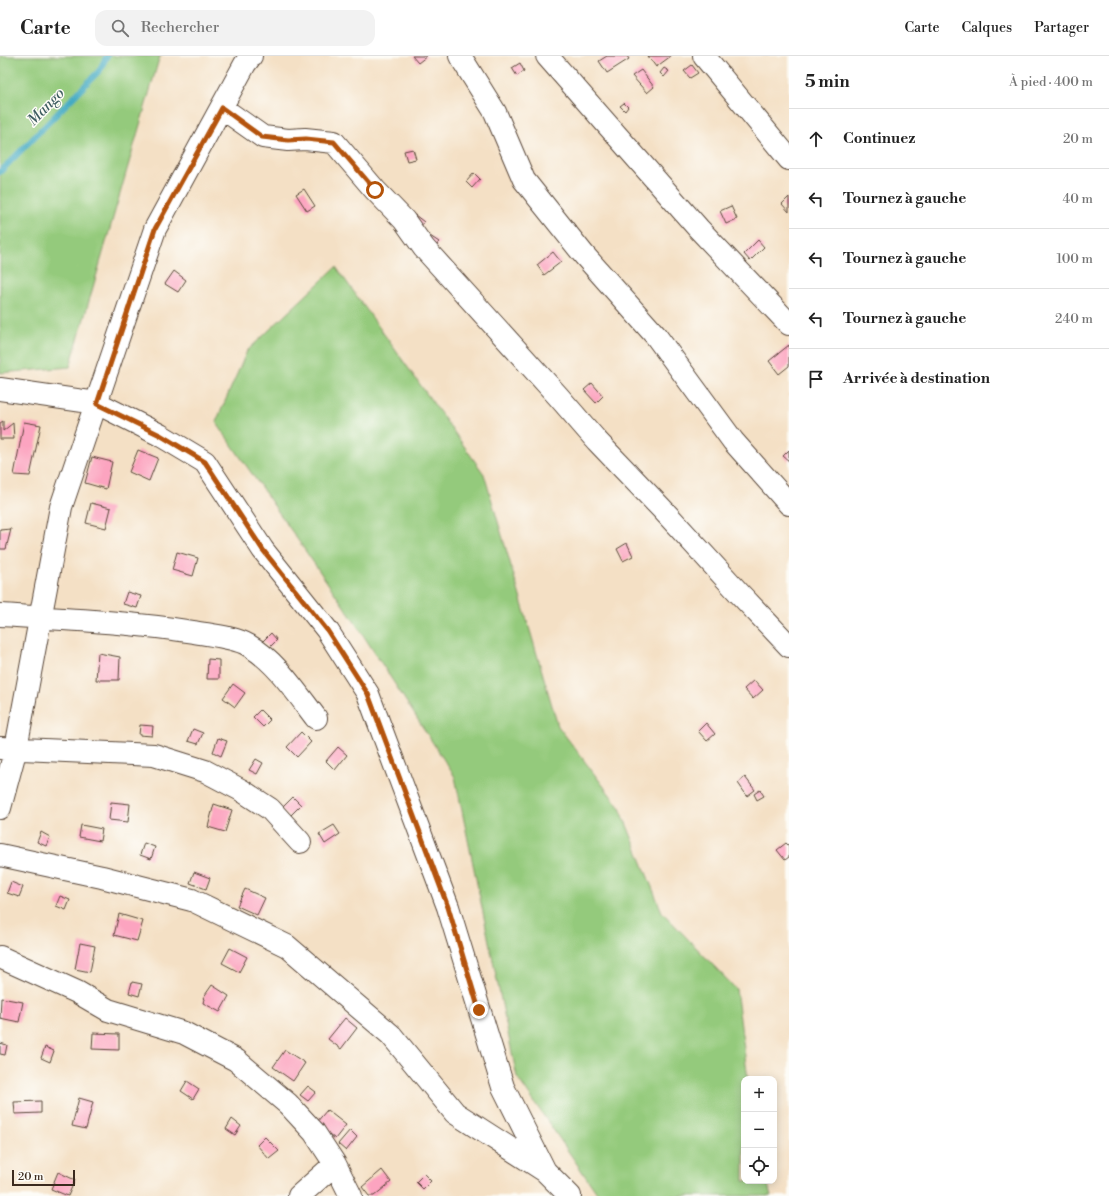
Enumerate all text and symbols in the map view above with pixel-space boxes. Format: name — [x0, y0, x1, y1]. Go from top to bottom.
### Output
search box — [95, 10, 375, 46]
text: Carte — [20, 16, 71, 40]
icon: search — [109, 17, 131, 39]
text: Rechercher — [141, 18, 219, 37]
text: Carte — [904, 19, 939, 37]
text: Calques — [961, 19, 1012, 37]
text: Partager — [1034, 19, 1089, 37]
text: 5 min — [805, 71, 850, 93]
text: À pied · 400 m — [1009, 74, 1093, 90]
water label: Mango — [23, 84, 69, 130]
icon: ahead — [805, 128, 827, 150]
text: Continuez — [843, 129, 915, 148]
text: 20 m — [1063, 131, 1093, 147]
route start — [366, 181, 384, 199]
icon: left — [805, 188, 827, 210]
text: Tournez à gauche — [843, 189, 966, 208]
text: 40 m — [1063, 191, 1093, 207]
icon: left — [805, 248, 827, 270]
text: Tournez à gauche — [843, 249, 966, 268]
text: 100 m — [1057, 251, 1093, 267]
icon: left — [805, 308, 827, 330]
text: Tournez à gauche — [843, 309, 966, 328]
text: 240 m — [1055, 311, 1093, 327]
icon: arrive — [805, 368, 827, 390]
text: Arrivée à destination — [843, 369, 990, 388]
route end — [470, 1001, 488, 1019]
map controls — [741, 1076, 777, 1184]
button: + — [741, 1076, 777, 1112]
button: − — [741, 1112, 777, 1148]
button: locate — [741, 1148, 777, 1184]
scale bar — [12, 1168, 75, 1187]
text: 20 m — [18, 1170, 43, 1184]

